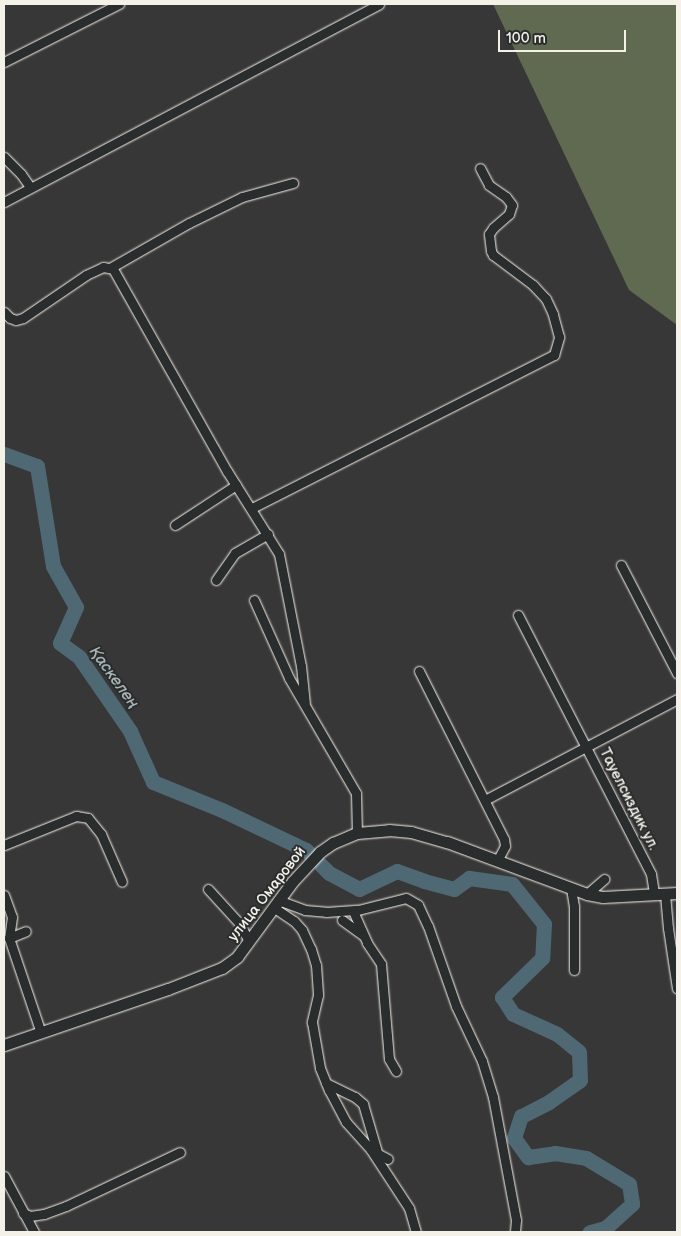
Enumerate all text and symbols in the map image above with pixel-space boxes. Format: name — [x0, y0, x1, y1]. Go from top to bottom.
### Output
scale bar — [501, 20, 628, 52]
text: 100 m — [506, 29, 546, 48]
water label: Қаскелең — [84, 643, 142, 713]
street label: Тауелсиздик ул. — [596, 745, 662, 853]
street label: улица Омаровой — [224, 843, 310, 945]

